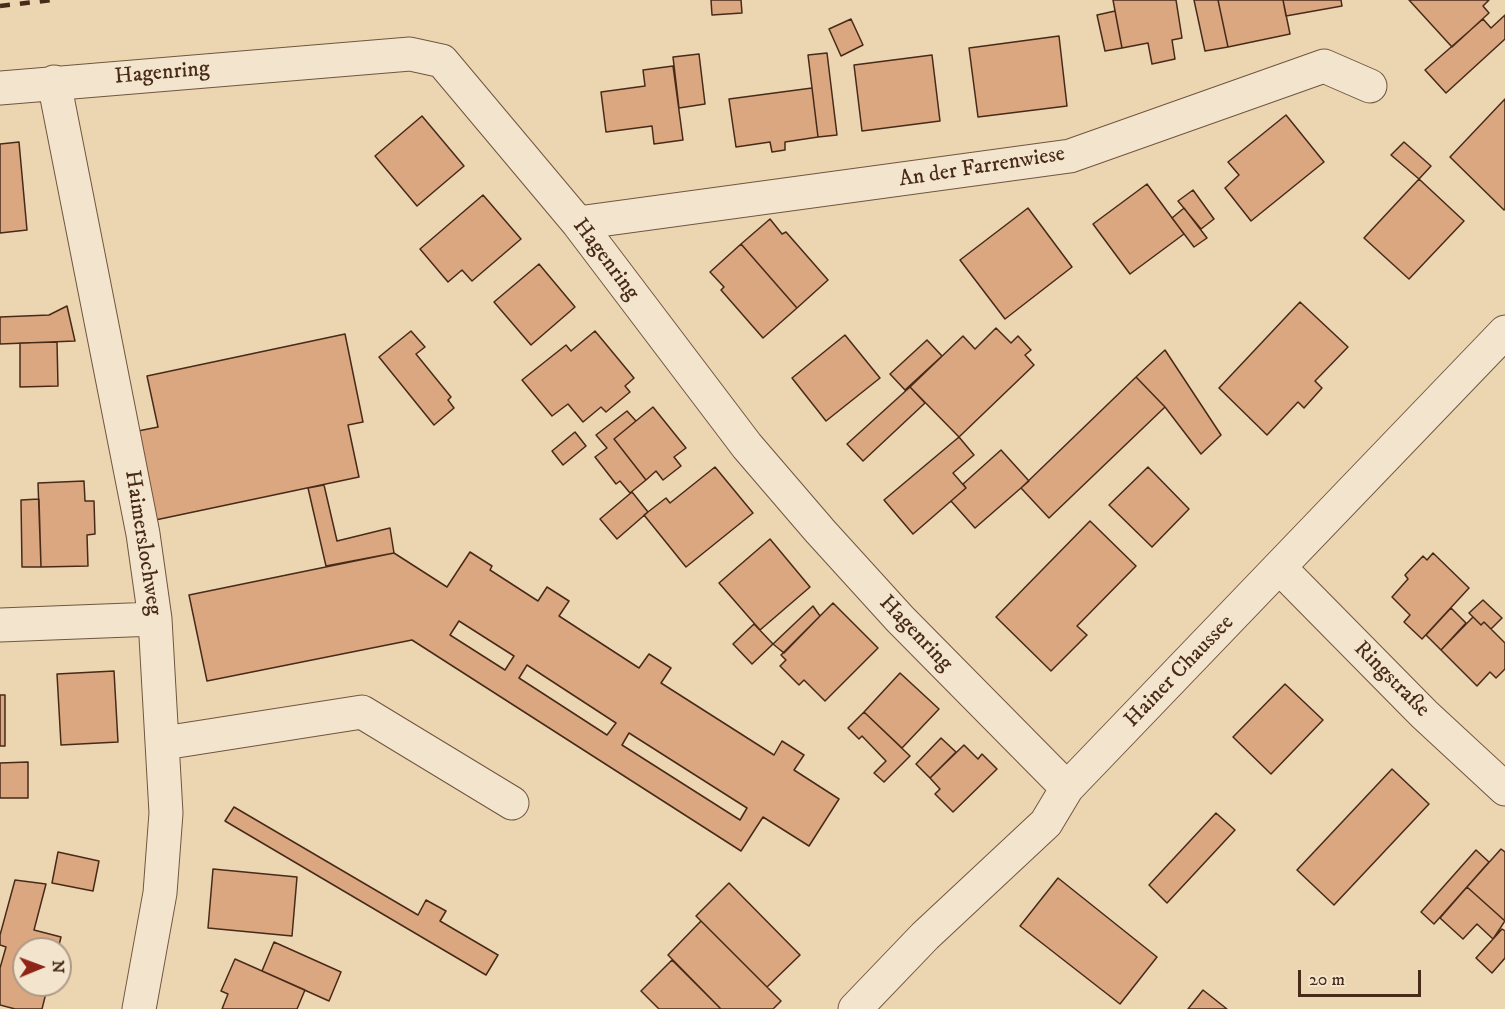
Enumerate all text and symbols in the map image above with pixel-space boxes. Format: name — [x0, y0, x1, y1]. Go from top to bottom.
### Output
street label: Hagenring — [113, 57, 211, 91]
street label: An der Farrenwiese — [897, 142, 1067, 194]
street label: Hagenring — [566, 214, 644, 306]
street label: Haimerslochweg — [117, 469, 167, 617]
street label: Hagenring — [872, 591, 958, 677]
street label: Hainer Chaussee — [1120, 610, 1240, 734]
street label: Ringstraße — [1347, 636, 1435, 724]
north arrow — [12, 937, 72, 997]
scale bar — [1301, 958, 1424, 996]
text: N — [48, 960, 68, 973]
text: 20 m — [1309, 969, 1345, 991]

